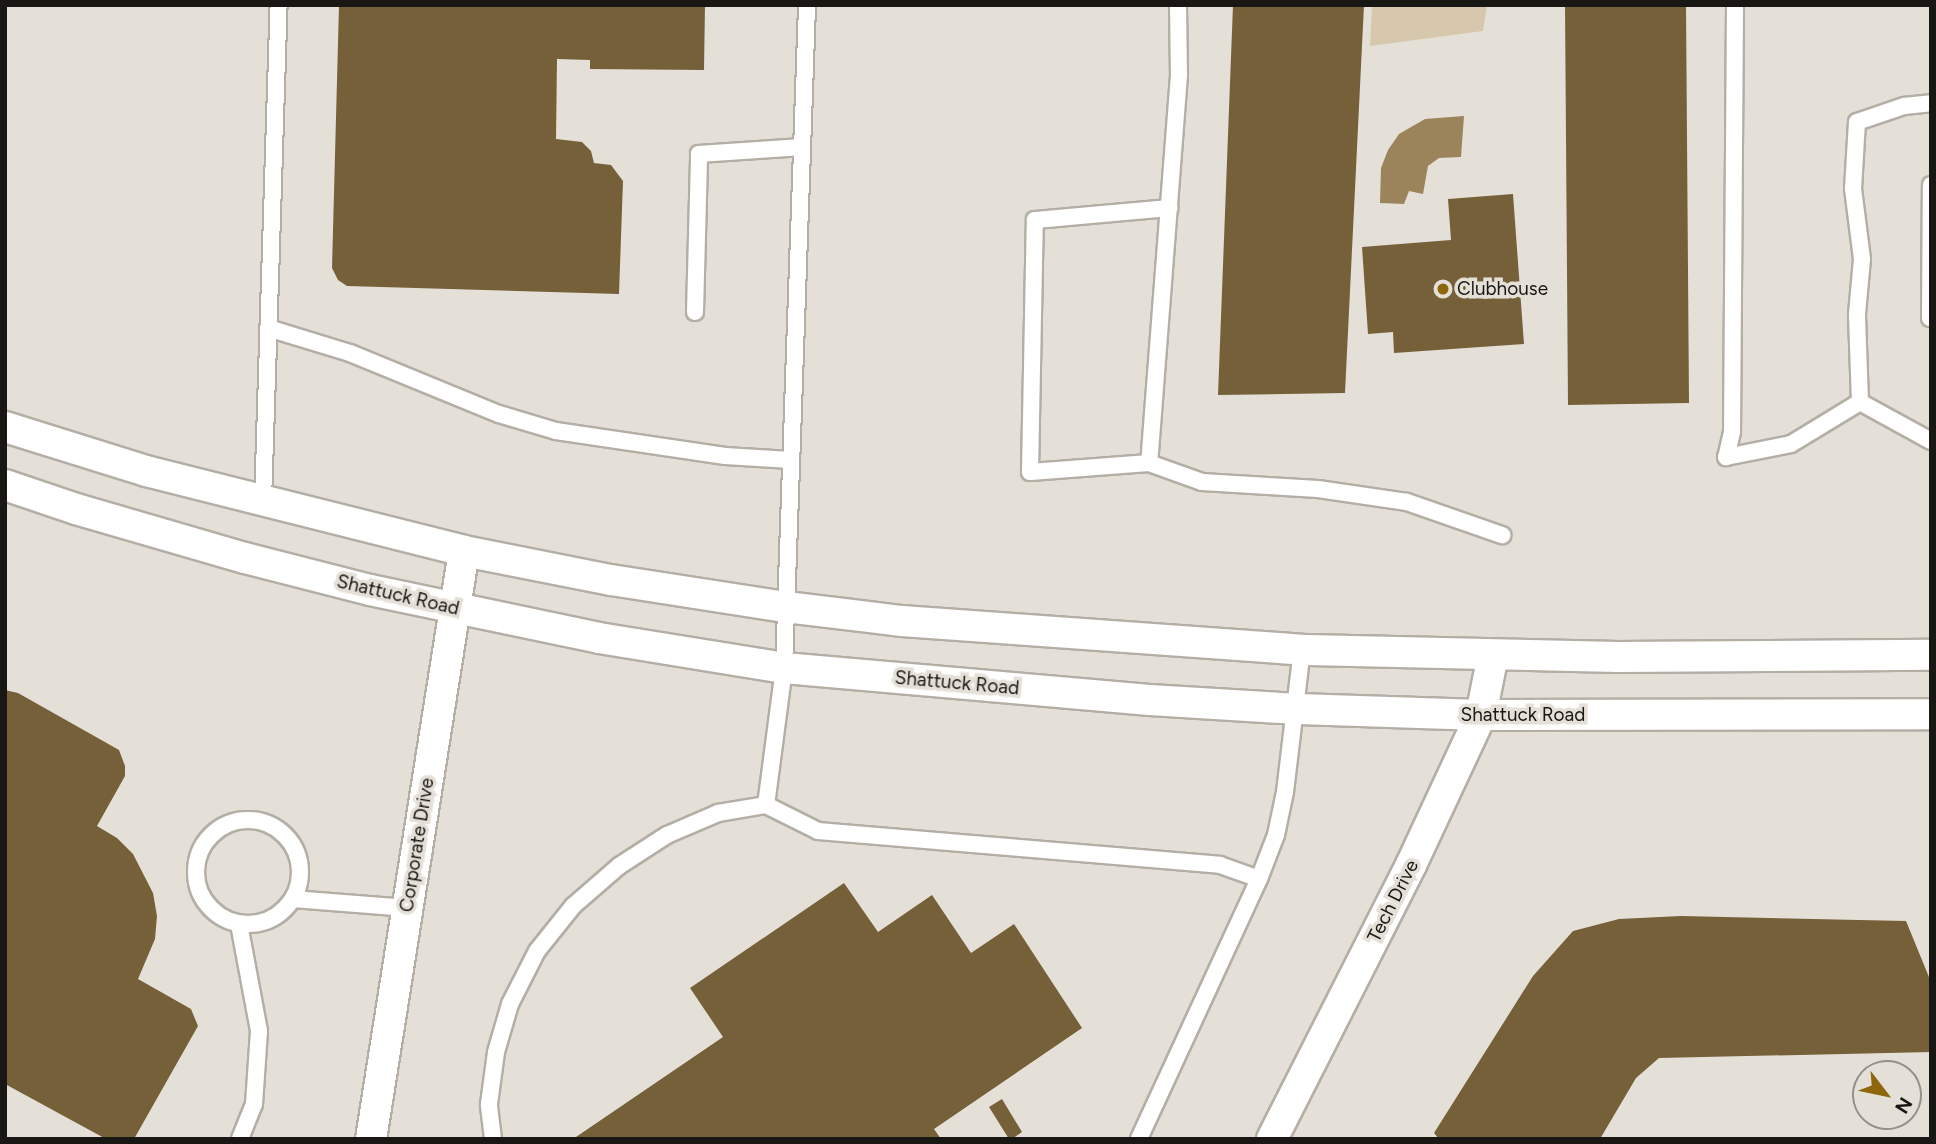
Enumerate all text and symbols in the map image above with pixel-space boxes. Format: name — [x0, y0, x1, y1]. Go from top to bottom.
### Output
place label: Clubhouse — [1457, 278, 1548, 300]
marker: Clubhouse — [1435, 281, 1451, 297]
street label: Shattuck Road — [335, 570, 461, 620]
street label: Shattuck Road — [894, 666, 1020, 700]
street label: Shattuck Road — [1461, 704, 1585, 726]
street label: Corporate Drive — [395, 776, 439, 914]
street label: Tech Drive — [1363, 856, 1423, 946]
north arrow — [1852, 1060, 1922, 1130]
text: N — [1890, 1093, 1917, 1118]

